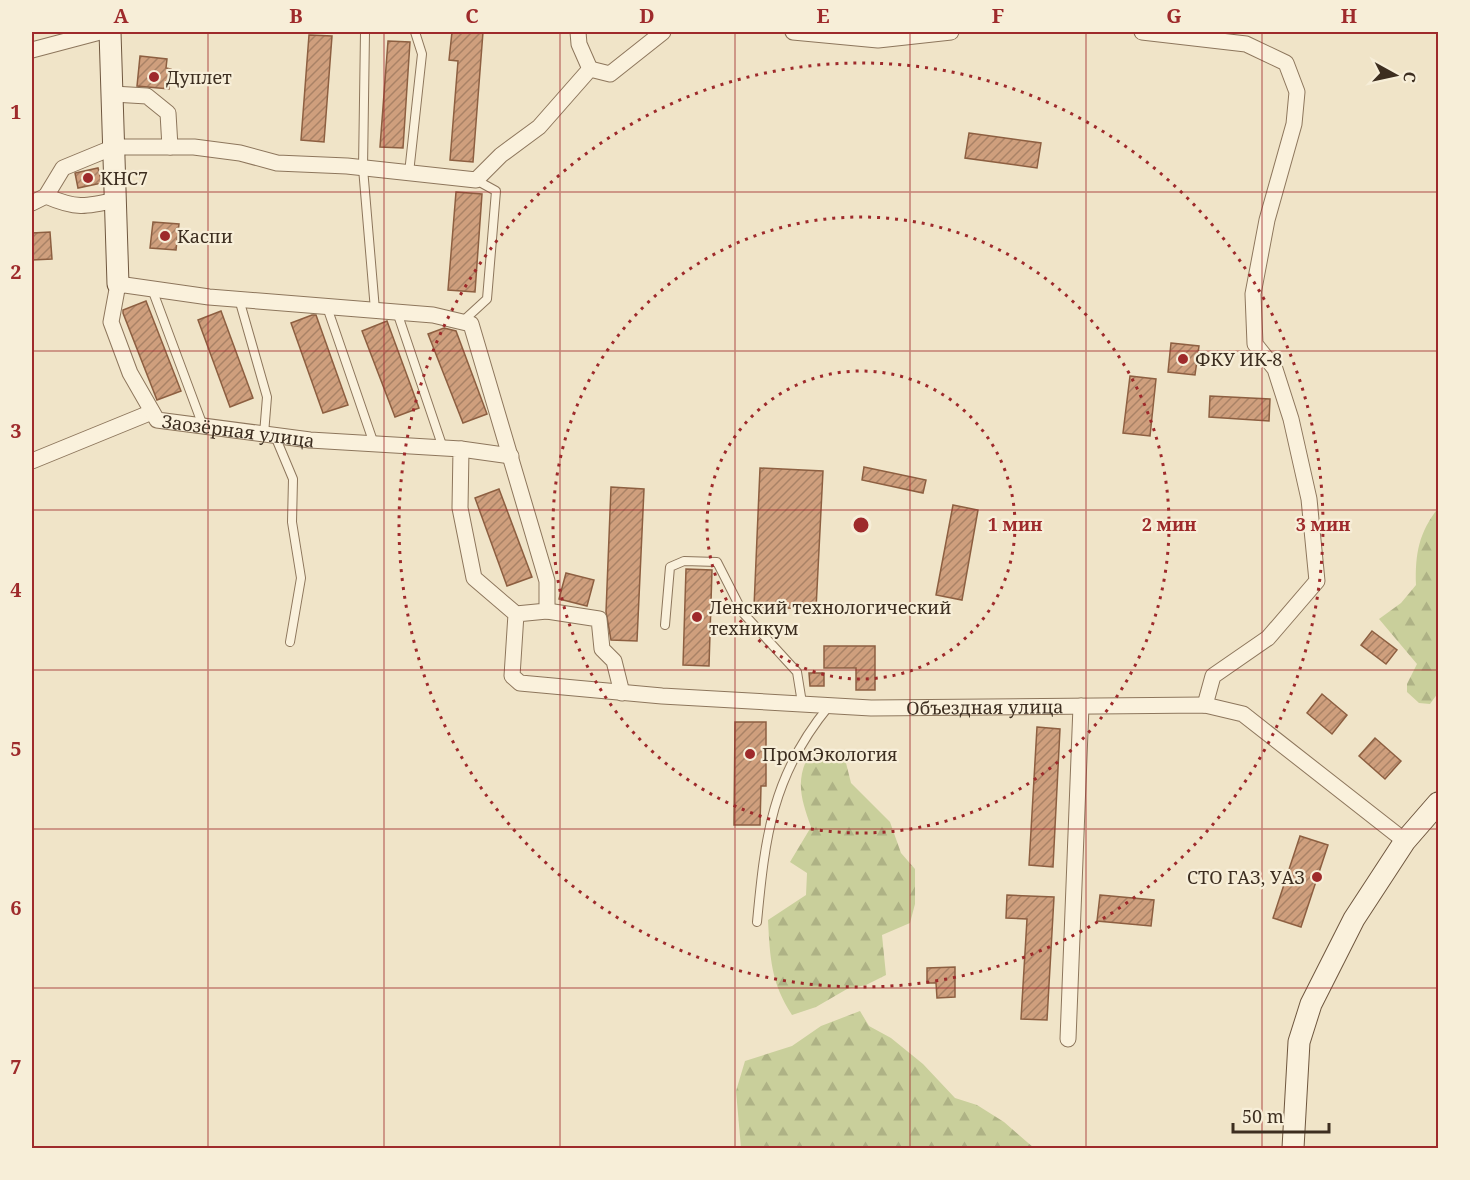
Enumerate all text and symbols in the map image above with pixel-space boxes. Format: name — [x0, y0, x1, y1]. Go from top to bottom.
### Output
text: A — [113, 2, 129, 29]
text: B — [289, 2, 303, 29]
text: C — [465, 2, 479, 29]
text: D — [639, 2, 655, 29]
text: E — [816, 2, 830, 29]
text: F — [992, 2, 1004, 29]
text: G — [1166, 2, 1182, 29]
text: H — [1341, 2, 1357, 29]
north arrow — [1365, 45, 1425, 105]
place label: Дуплет — [166, 65, 232, 89]
marker: Дуплет — [147, 70, 161, 84]
text: С — [1398, 70, 1421, 84]
text: 1 — [10, 98, 22, 125]
place label: КНС7 — [100, 166, 148, 190]
marker: КНС7 — [81, 171, 95, 185]
place label: Каспи — [177, 224, 233, 248]
marker: Каспи — [158, 229, 172, 243]
text: 2 — [10, 258, 22, 285]
place label: ФКУ ИК-8 — [1195, 347, 1282, 371]
marker: ФКУ ИК-8 — [1176, 352, 1190, 366]
street label: Заозёрная улица — [160, 409, 316, 452]
text: 3 — [10, 417, 22, 444]
text: 1 мин — [988, 512, 1042, 536]
text: 2 мин — [1142, 512, 1196, 536]
text: 3 мин — [1296, 512, 1350, 536]
centre of rings — [851, 515, 871, 535]
text: 4 — [10, 576, 22, 603]
place label: Ленский технологический техникум — [709, 595, 951, 640]
marker: Ленский технологический техникум — [690, 610, 704, 624]
street label: Объездная улица — [906, 694, 1064, 720]
text: 5 — [10, 735, 22, 762]
place label: ПромЭкология — [762, 742, 898, 766]
marker: ПромЭкология — [743, 747, 757, 761]
place label: СТО ГАЗ, УАЗ — [1187, 865, 1305, 889]
marker: СТО ГАЗ, УАЗ — [1310, 870, 1324, 884]
text: 6 — [10, 894, 22, 921]
text: 7 — [10, 1053, 22, 1080]
scale bar — [1233, 1096, 1329, 1134]
text: 50 m — [1242, 1104, 1284, 1128]

